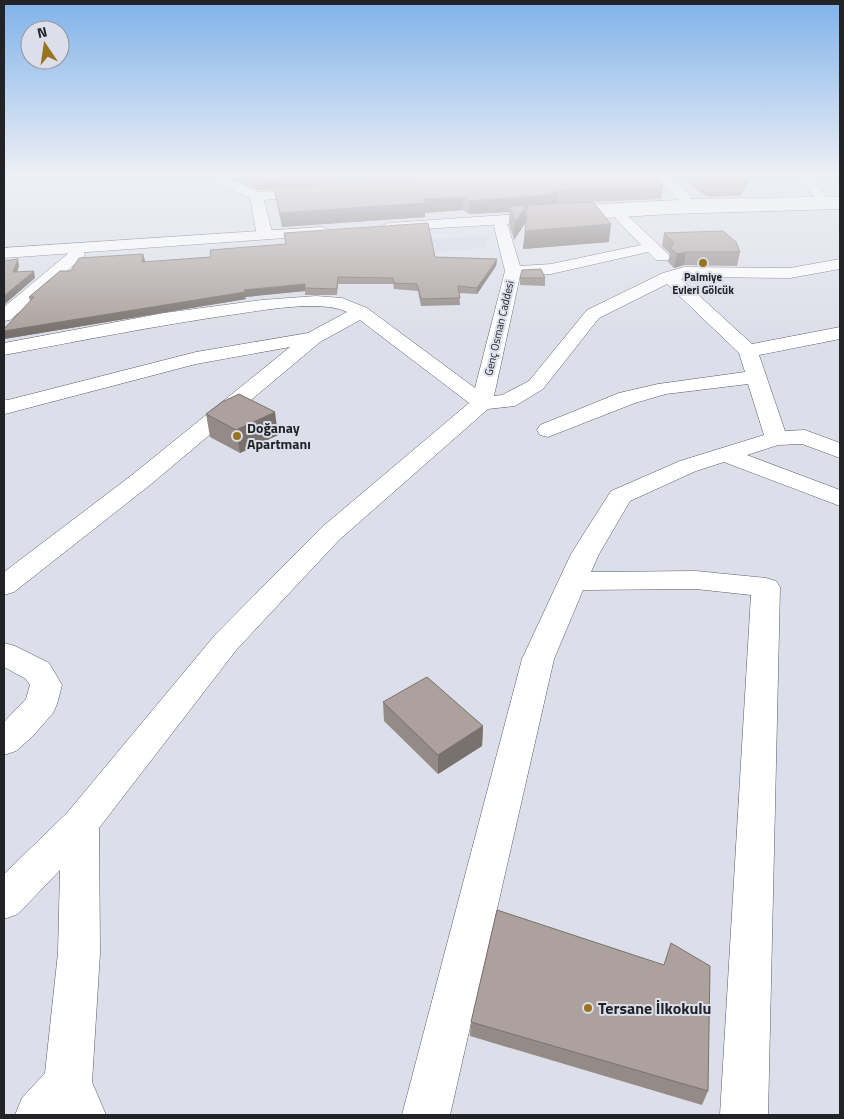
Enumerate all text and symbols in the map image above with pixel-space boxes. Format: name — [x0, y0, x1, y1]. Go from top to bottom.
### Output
north arrow — [20, 20, 70, 70]
text: N — [35, 21, 49, 43]
marker: Palmiye Evleri Gölcük — [697, 257, 709, 269]
place label: Palmiye Evleri Gölcük — [672, 269, 734, 298]
street label: Genç Osman Caddesi — [480, 279, 518, 377]
place label: Doğanay Apartmanı — [247, 417, 311, 454]
marker: Doğanay Apartmanı — [231, 430, 243, 442]
place label: Tersane İlkokulu — [598, 996, 711, 1020]
marker: Tersane İlkokulu — [582, 1002, 594, 1014]

